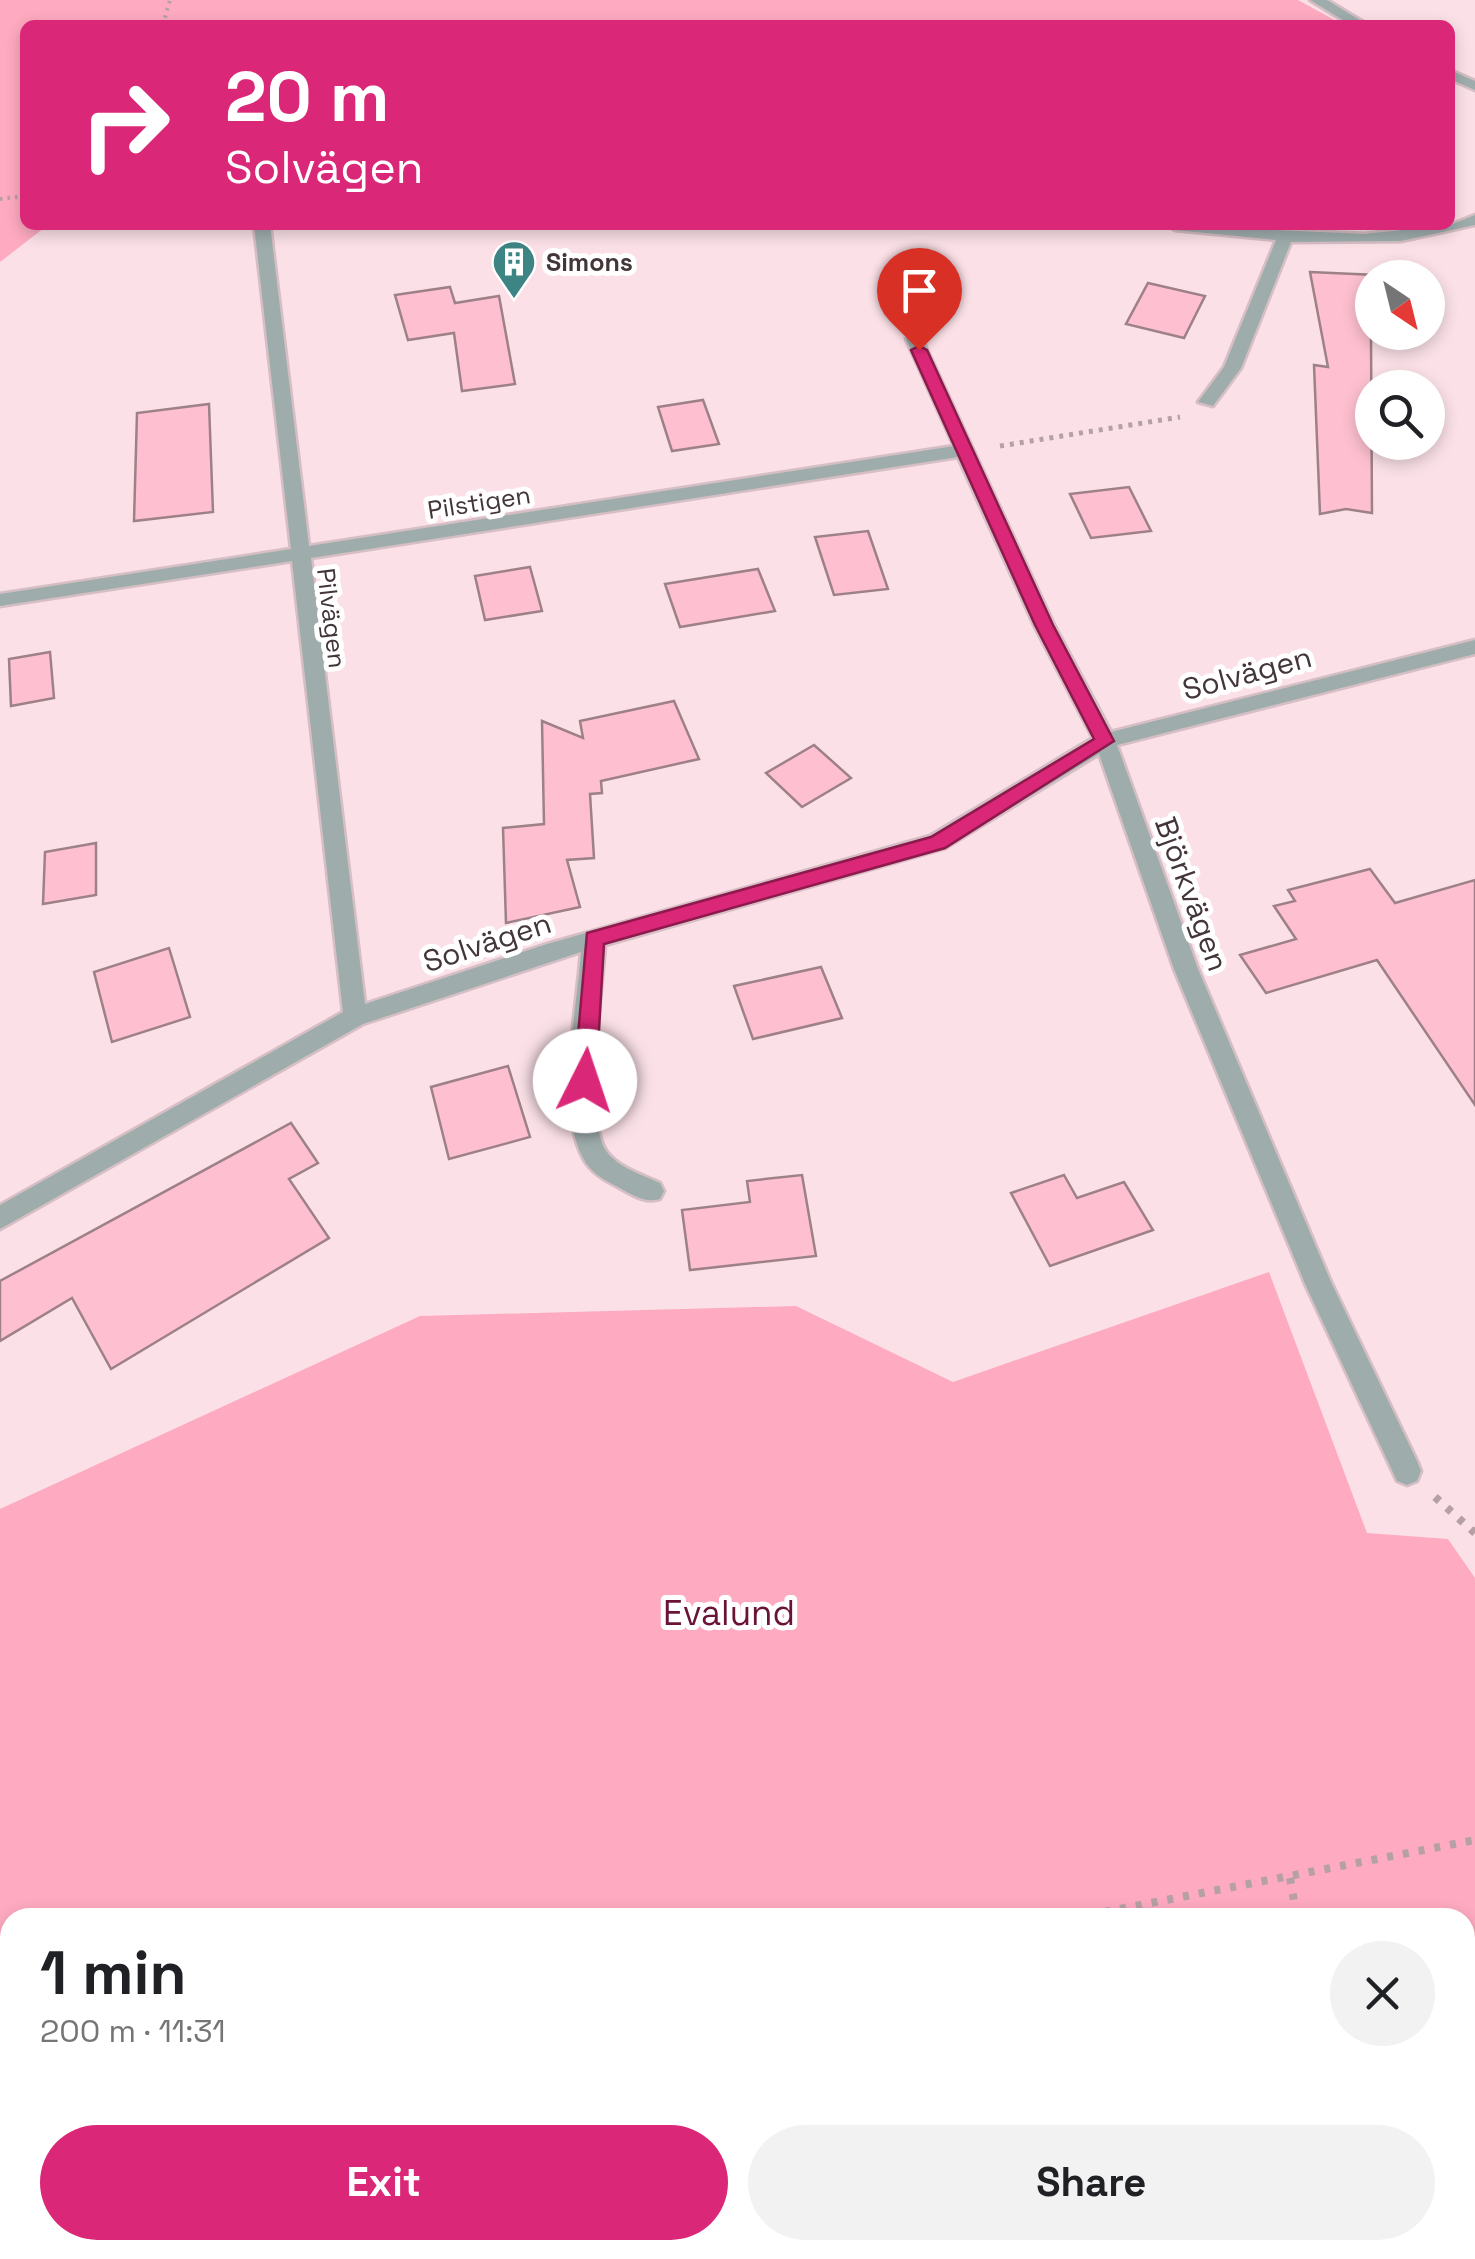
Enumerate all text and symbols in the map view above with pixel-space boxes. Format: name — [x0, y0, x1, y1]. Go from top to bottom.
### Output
text: 20 m — [225, 52, 390, 141]
icon: right — [60, 60, 190, 190]
text: Solvägen — [225, 139, 423, 196]
building icon: Simons — [491, 239, 537, 300]
place label: Simons — [546, 246, 633, 278]
pin — [877, 248, 962, 351]
north arrow — [1355, 260, 1445, 350]
map controls — [1355, 260, 1445, 460]
icon: arrive — [892, 263, 947, 318]
button: search — [1355, 370, 1445, 460]
street label: Pilstigen — [425, 478, 533, 526]
street label: Pilvägen — [310, 566, 354, 670]
street label: Solvägen — [1178, 637, 1316, 709]
street label: Björkvägen — [1146, 812, 1238, 976]
street label: Solvägen — [418, 903, 556, 981]
position arrow — [533, 1029, 637, 1133]
park label: Evalund — [663, 1591, 795, 1635]
text: 1 min — [40, 1935, 187, 2012]
button: close — [1330, 1941, 1435, 2046]
text: 200 m · 11:31 — [40, 2011, 226, 2051]
button: Exit — [40, 2125, 728, 2240]
button: Share — [748, 2125, 1435, 2240]

